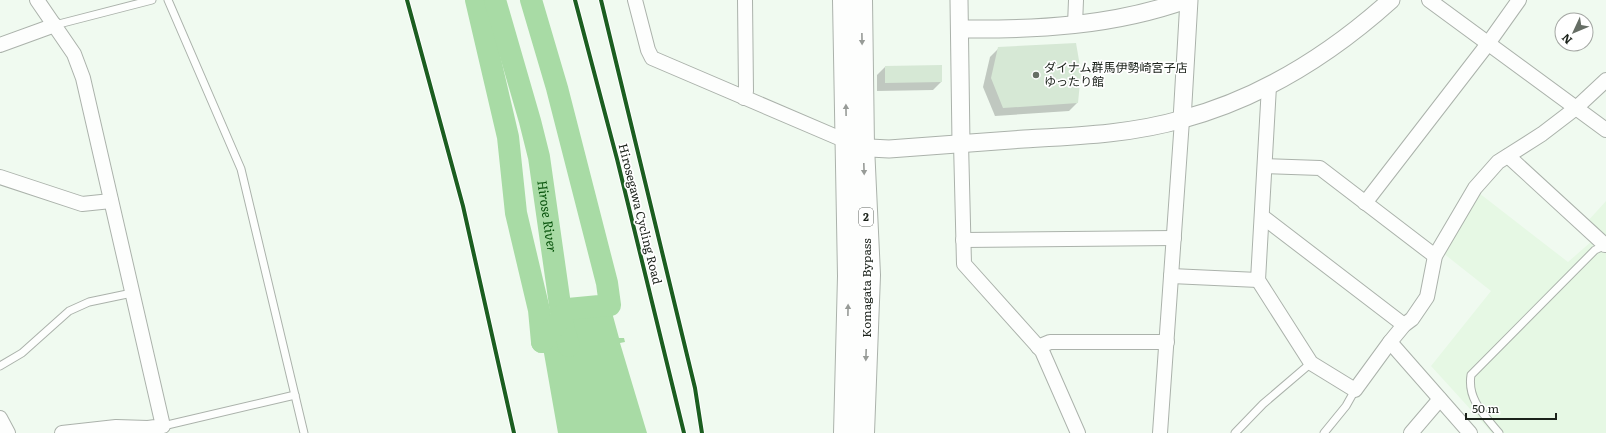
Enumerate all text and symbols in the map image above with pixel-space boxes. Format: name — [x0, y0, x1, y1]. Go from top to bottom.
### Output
north arrow — [1554, 12, 1594, 52]
text: N — [1557, 31, 1575, 49]
one-way arrow — [859, 33, 865, 46]
place label: ダイナム群馬伊勢崎宮子店 ゆったり館 — [1044, 58, 1187, 90]
marker: ダイナム群馬伊勢崎宮子店 ゆったり館 — [1031, 70, 1041, 80]
one-way arrow — [843, 103, 849, 116]
street label: Hirosegawa Cycling Road — [615, 141, 667, 287]
one-way arrow — [861, 163, 868, 175]
water label: Hirose River — [533, 179, 562, 254]
road number: 2 — [859, 208, 873, 226]
street label: Komagata Bypass — [857, 238, 875, 338]
one-way arrow — [845, 303, 851, 316]
one-way arrow — [863, 349, 869, 362]
scale bar — [1466, 395, 1556, 421]
text: 50 m — [1472, 399, 1499, 417]

